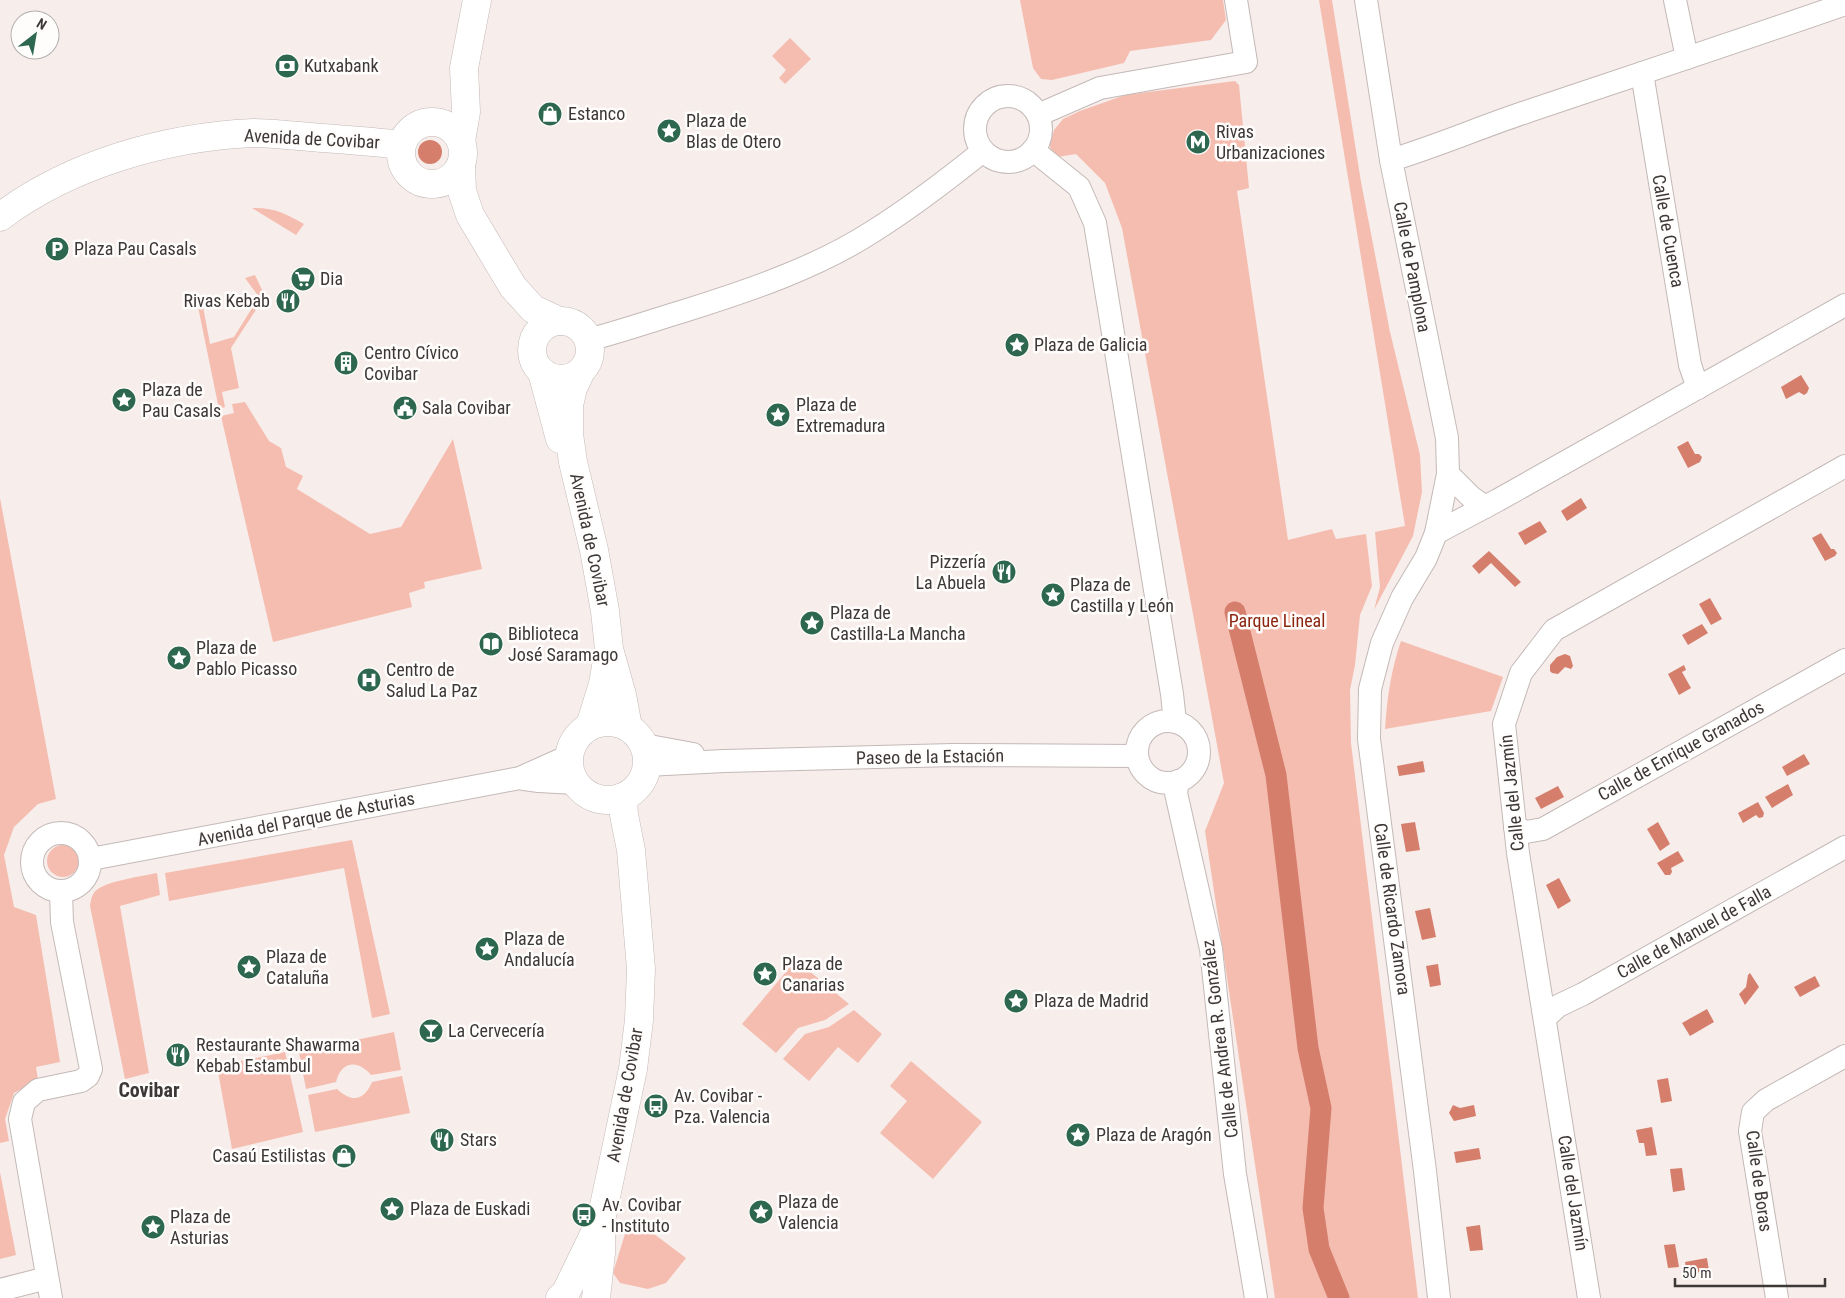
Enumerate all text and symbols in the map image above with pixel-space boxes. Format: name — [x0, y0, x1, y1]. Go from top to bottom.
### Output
north arrow — [10, 10, 60, 60]
text: N — [34, 15, 49, 33]
bank icon: Kutxabank — [274, 53, 300, 79]
place label: Kutxabank — [304, 55, 379, 76]
shop icon: Estanco — [537, 101, 563, 127]
place label: Estanco — [568, 103, 625, 124]
place label: Plaza de Blas de Otero — [686, 110, 781, 152]
place icon: Plaza de Blas de Otero — [656, 118, 682, 144]
place label: Rivas Urbanizaciones — [1216, 121, 1325, 163]
street label: Avenida de Covibar — [244, 124, 381, 153]
metro station icon: Rivas Urbanizaciones — [1185, 129, 1211, 155]
street label: Calle de Cuenca — [1648, 173, 1689, 289]
street label: Calle de Pamplona — [1390, 200, 1435, 334]
parking icon: Plaza Pau Casals — [44, 236, 70, 262]
place label: Plaza Pau Casals — [74, 238, 197, 259]
supermarket icon: Dia — [290, 266, 316, 292]
place label: Dia — [320, 268, 343, 289]
restaurant icon: Rivas Kebab — [275, 288, 301, 314]
place label: Rivas Kebab — [183, 290, 270, 311]
place icon: Plaza de Galicia — [1004, 332, 1030, 358]
place label: Plaza de Galicia — [1034, 334, 1147, 355]
place label: Centro Cívico Covibar — [364, 342, 459, 384]
building icon: Centro Cívico Covibar — [333, 350, 359, 376]
place label: Plaza de Pau Casals — [142, 379, 221, 421]
place icon: Plaza de Pau Casals — [111, 387, 137, 413]
place label: Plaza de Extremadura — [796, 394, 886, 436]
public building icon: Sala Covibar — [392, 395, 418, 421]
place label: Sala Covibar — [422, 397, 511, 418]
place icon: Plaza de Extremadura — [765, 402, 791, 428]
street label: Avenida de Covibar — [566, 471, 615, 609]
place label: Pizzería La Abuela — [916, 551, 986, 593]
restaurant icon: Pizzería La Abuela — [991, 559, 1017, 585]
place label: Plaza de Castilla y León — [1070, 574, 1174, 616]
place icon: Plaza de Castilla y León — [1040, 582, 1066, 608]
place label: Plaza de Castilla-La Mancha — [830, 602, 966, 644]
place icon: Plaza de Castilla-La Mancha — [799, 610, 825, 636]
park label: Parque Lineal — [1229, 610, 1325, 631]
place label: Biblioteca José Saramago — [508, 623, 618, 665]
library icon: Biblioteca José Saramago — [478, 631, 504, 657]
place label: Plaza de Pablo Picasso — [196, 637, 297, 679]
place icon: Plaza de Pablo Picasso — [166, 645, 192, 671]
place label: Centro de Salud La Paz — [386, 659, 478, 701]
hospital icon: Centro de Salud La Paz — [356, 667, 382, 693]
street label: Calle de Enrique Granados — [1594, 696, 1767, 805]
street label: Calle del Jazmín — [1495, 734, 1528, 852]
street label: Paseo de la Estación — [856, 745, 1004, 768]
street label: Avenida del Parque de Asturias — [196, 787, 416, 850]
street label: Calle de Ricardo Zamora — [1370, 822, 1415, 996]
street label: Calle de Manuel de Falla — [1613, 880, 1774, 983]
place label: Plaza de Andalucía — [504, 928, 575, 970]
place icon: Plaza de Andalucía — [474, 936, 500, 962]
street label: Calle de Andrea R. González — [1197, 939, 1242, 1139]
place label: Plaza de Cataluña — [266, 946, 329, 988]
place label: Plaza de Canarias — [782, 953, 845, 995]
place icon: Plaza de Cataluña — [236, 954, 262, 980]
place icon: Plaza de Canarias — [752, 961, 778, 987]
place icon: Plaza de Madrid — [1003, 988, 1029, 1014]
place label: Plaza de Madrid — [1034, 990, 1149, 1011]
bar icon: La Cervecería — [418, 1018, 444, 1044]
place label: La Cervecería — [448, 1020, 545, 1041]
street label: Avenida de Covibar — [602, 1026, 647, 1164]
place label: Restaurante Shawarma Kebab Estambul — [196, 1034, 360, 1076]
restaurant icon: Restaurante Shawarma Kebab Estambul — [165, 1042, 191, 1068]
district label: Covibar — [118, 1078, 180, 1102]
place label: Av. Covibar - Pza. Valencia — [674, 1085, 770, 1127]
bus stop icon: Av. Covibar - Pza. Valencia — [643, 1093, 669, 1119]
place icon: Plaza de Aragón — [1065, 1122, 1091, 1148]
place label: Plaza de Aragón — [1096, 1124, 1212, 1145]
restaurant icon: Stars — [429, 1127, 455, 1153]
place label: Stars — [460, 1129, 497, 1150]
street label: Calle de Boras — [1742, 1129, 1777, 1233]
street label: Calle del Jazmín — [1554, 1133, 1593, 1252]
shop icon: Casaú Estilistas — [331, 1143, 357, 1169]
place label: Casaú Estilistas — [212, 1145, 326, 1166]
place label: Plaza de Valencia — [778, 1191, 839, 1233]
place label: Av. Covibar - Instituto — [602, 1194, 682, 1236]
place icon: Plaza de Euskadi — [379, 1196, 405, 1222]
place label: Plaza de Euskadi — [410, 1198, 530, 1219]
place icon: Plaza de Valencia — [748, 1199, 774, 1225]
bus stop icon: Av. Covibar - Instituto — [571, 1202, 597, 1228]
place label: Plaza de Asturias — [170, 1206, 231, 1248]
place icon: Plaza de Asturias — [140, 1214, 166, 1240]
scale bar — [1675, 1256, 1825, 1288]
text: 50 m — [1682, 1264, 1712, 1282]

